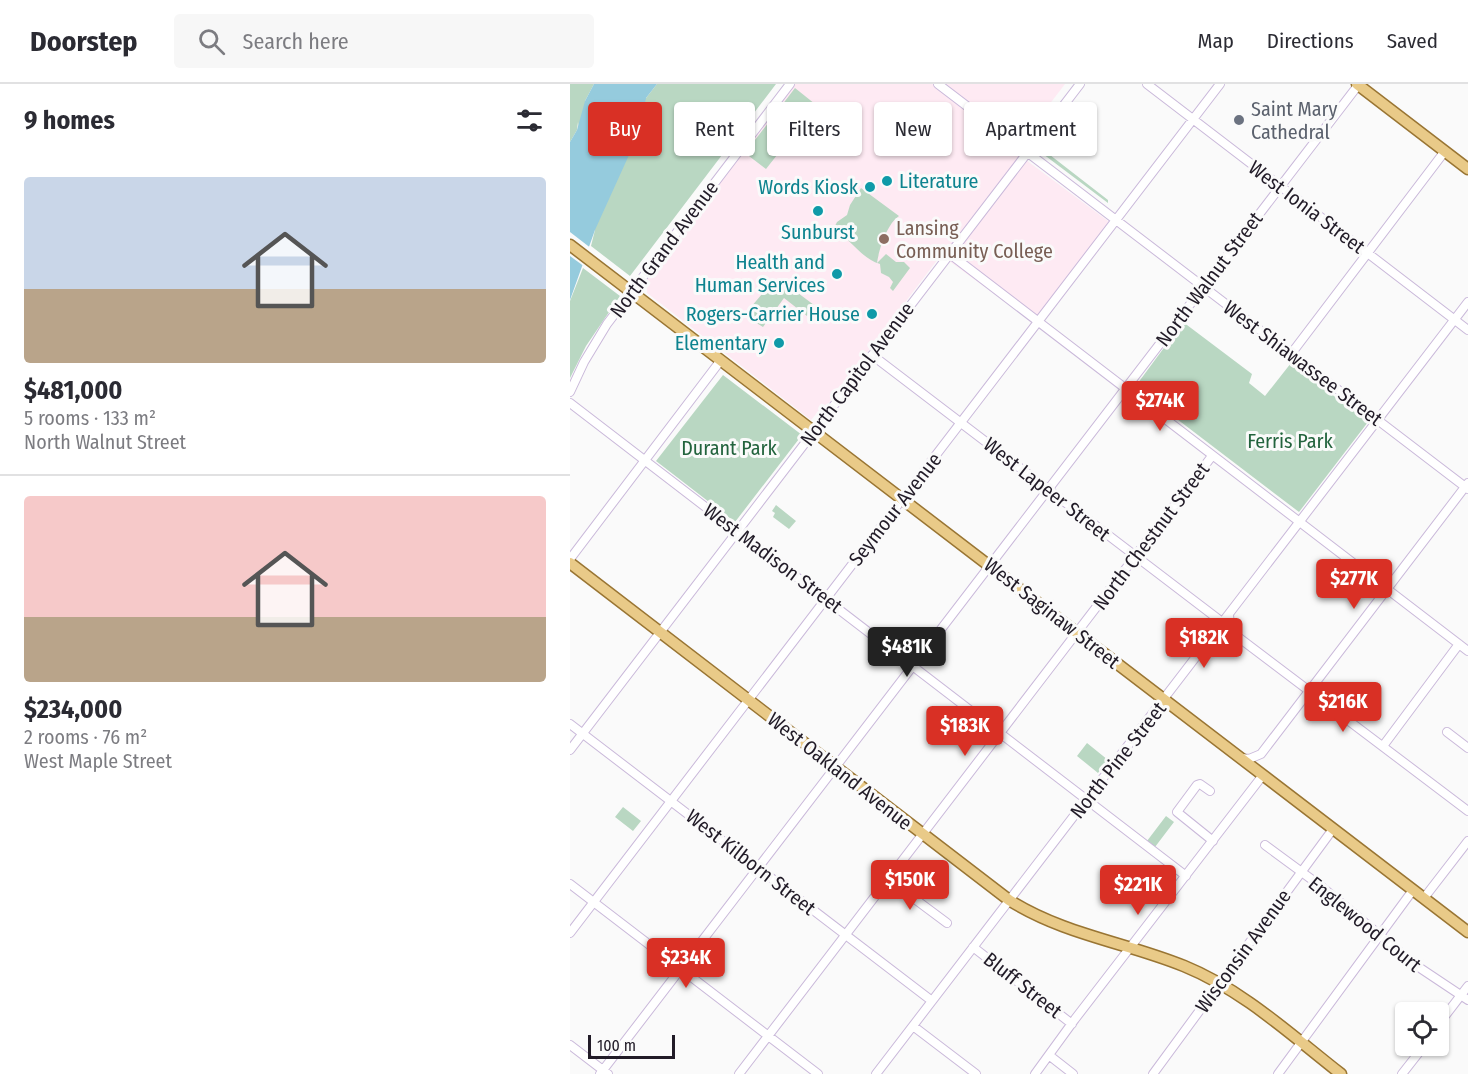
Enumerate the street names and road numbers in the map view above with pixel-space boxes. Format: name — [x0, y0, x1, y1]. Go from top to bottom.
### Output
street label: West Ionia Street — [1244, 155, 1370, 259]
street label: North Grand Avenue — [605, 176, 723, 322]
street label: North Walnut Street — [1151, 207, 1268, 351]
street label: West Shiawassee Street — [1219, 295, 1388, 431]
street label: North Capitol Avenue — [795, 297, 919, 451]
street label: West Lapeer Street — [979, 432, 1116, 546]
street label: Seymour Avenue — [843, 448, 947, 570]
street label: North Chestnut Street — [1088, 457, 1215, 614]
street label: West Madison Street — [699, 498, 848, 618]
street label: West Saginaw Street — [979, 553, 1125, 674]
street label: North Pine Street — [1065, 697, 1171, 823]
street label: West Oakland Avenue — [763, 707, 917, 835]
street label: West Kilborn Street — [681, 804, 821, 920]
street label: Englewood Court — [1304, 871, 1427, 977]
street label: Wisconsin Avenue — [1190, 885, 1296, 1017]
street label: Bluff Street — [979, 947, 1067, 1023]

